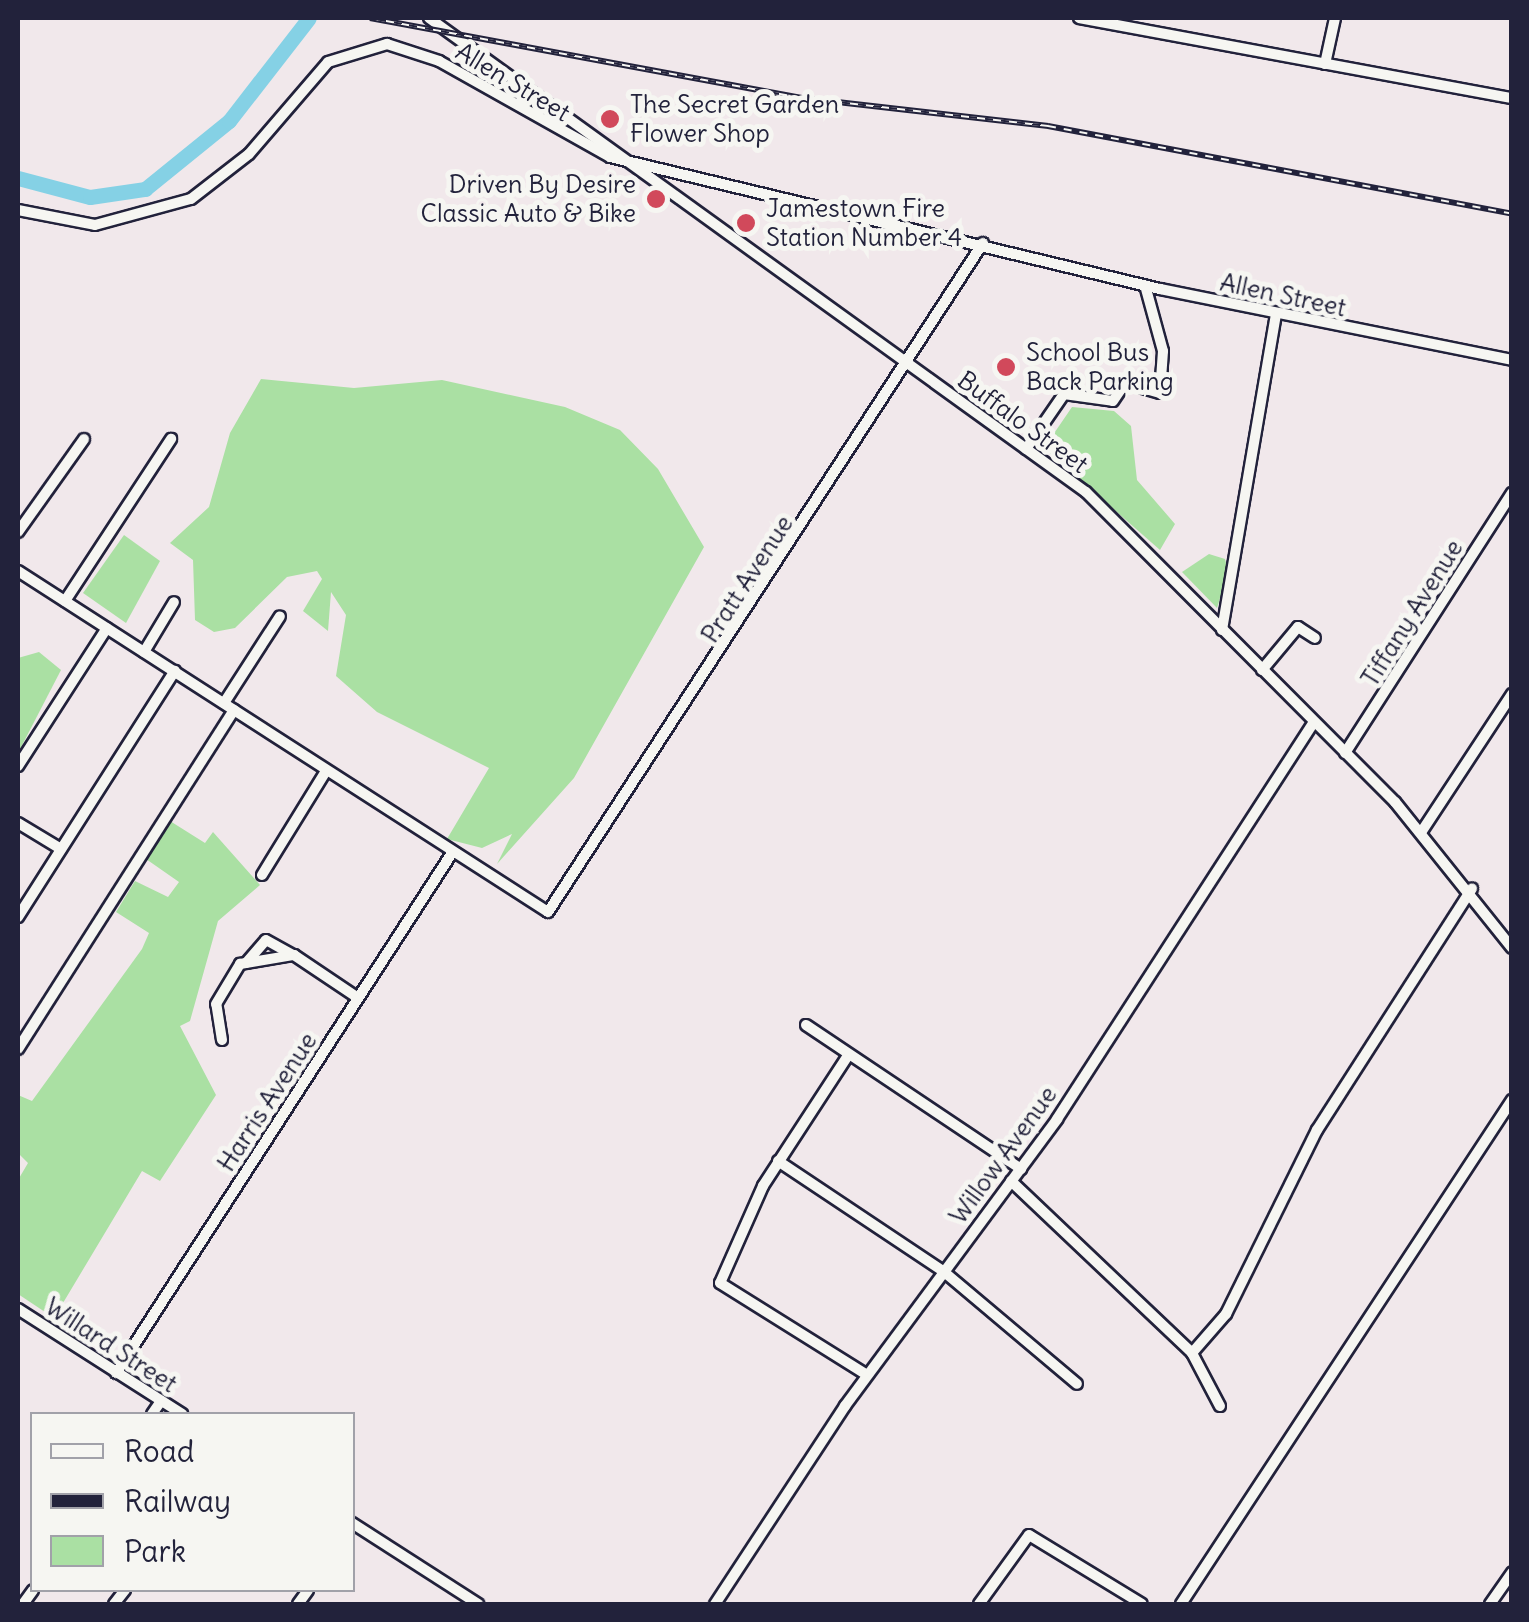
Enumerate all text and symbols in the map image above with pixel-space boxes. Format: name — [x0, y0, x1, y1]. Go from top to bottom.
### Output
street label: Allen Street — [450, 36, 576, 128]
place label: The Secret Garden Flower Shop — [630, 90, 839, 149]
marker: The Secret Garden Flower Shop — [599, 108, 621, 130]
place label: Driven By Desire Classic Auto & Bike — [421, 170, 636, 229]
marker: Driven By Desire Classic Auto & Bike — [645, 188, 667, 210]
place label: Jamestown Fire Station Number 4 — [766, 194, 962, 253]
marker: Jamestown Fire Station Number 4 — [735, 212, 757, 234]
street label: Allen Street — [1217, 267, 1349, 323]
place label: School Bus Back Parking — [1026, 338, 1174, 397]
marker: School Bus Back Parking — [995, 356, 1017, 378]
street label: Buffalo Street — [952, 365, 1094, 479]
street label: Pratt Avenue — [695, 510, 799, 648]
street label: Tiffany Avenue — [1355, 534, 1469, 692]
street label: Harris Avenue — [211, 1027, 323, 1177]
street label: Willow Avenue — [943, 1080, 1063, 1230]
street label: Willard Street — [39, 1291, 183, 1399]
legend — [30, 1412, 355, 1592]
text: Road — [124, 1432, 194, 1470]
text: Railway — [124, 1482, 231, 1520]
text: Park — [124, 1532, 186, 1570]

